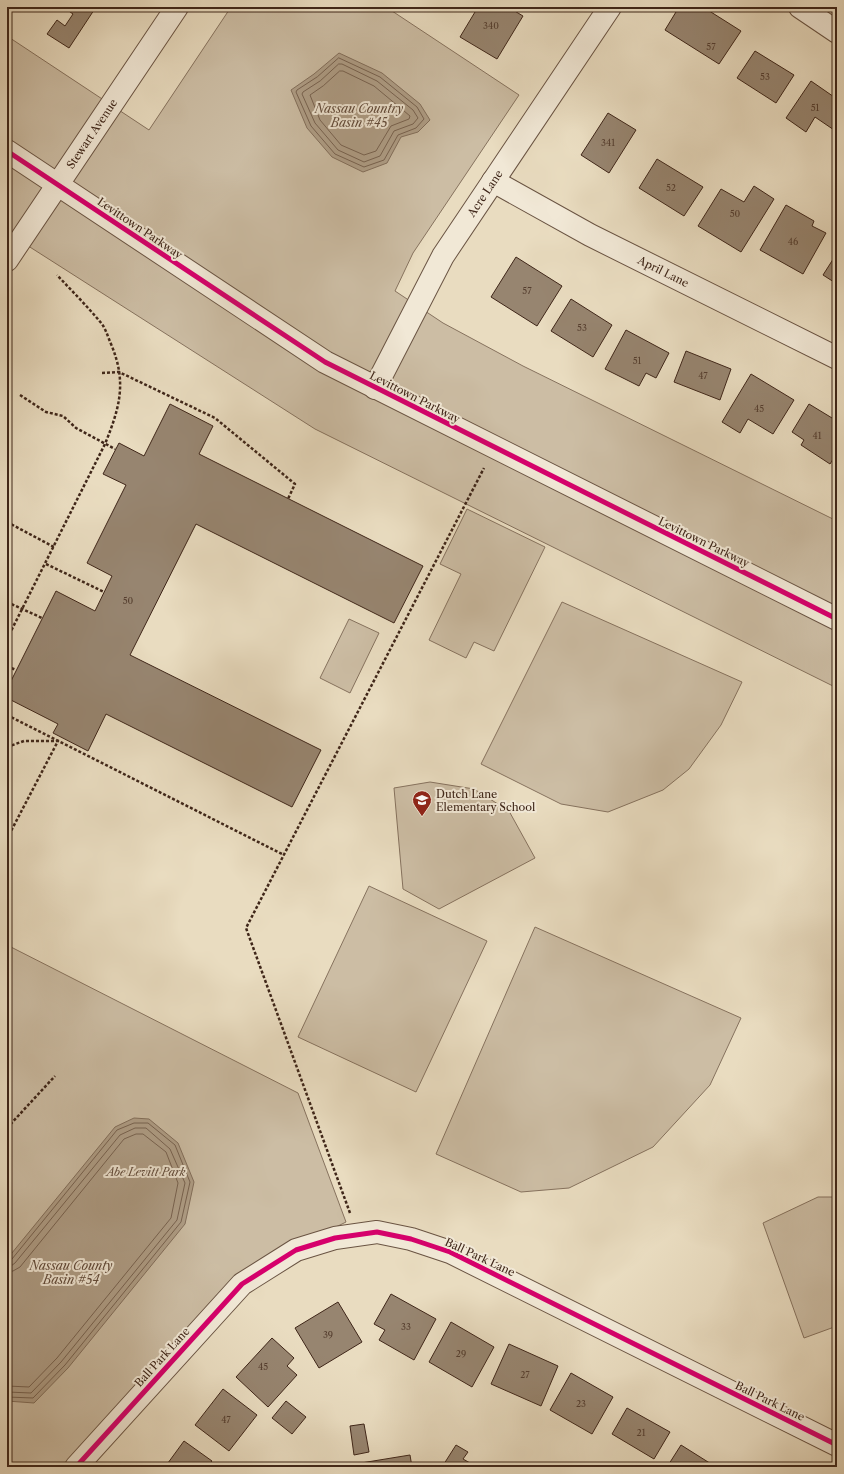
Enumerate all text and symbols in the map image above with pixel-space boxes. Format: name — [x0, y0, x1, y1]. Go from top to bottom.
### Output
house number: 340 — [483, 20, 499, 31]
house number: 57 — [706, 41, 716, 52]
house number: 53 — [760, 71, 770, 82]
street label: Stewart Avenue — [63, 96, 120, 171]
water label: Nassau Country Basin #45 — [314, 101, 403, 130]
house number: 51 — [811, 102, 820, 113]
house number: 341 — [601, 137, 615, 148]
street label: Acre Lane — [464, 167, 506, 220]
house number: 52 — [666, 182, 676, 193]
street label: Levittown Parkway — [95, 194, 186, 262]
house number: 50 — [730, 208, 741, 219]
house number: 46 — [788, 236, 798, 247]
street label: April Lane — [635, 253, 691, 290]
house number: 57 — [522, 285, 532, 296]
house number: 53 — [577, 322, 587, 333]
house number: 51 — [633, 355, 642, 366]
street label: Levittown Parkway — [367, 368, 463, 426]
house number: 47 — [698, 370, 708, 381]
house number: 45 — [754, 403, 764, 414]
house number: 41 — [813, 430, 822, 441]
street label: Levittown Parkway — [656, 514, 753, 571]
house number: 50 — [123, 595, 134, 606]
place label: Dutch Lane Elementary School — [436, 787, 536, 814]
school or university icon: Dutch Lane Elementary School — [411, 789, 433, 817]
park label: Abe Levitt Park — [104, 1165, 186, 1179]
street label: Ball Park Lane — [443, 1235, 517, 1279]
water label: Nassau County Basin #54 — [29, 1258, 113, 1287]
house number: 33 — [401, 1321, 411, 1332]
street label: Ball Park Lane — [131, 1324, 193, 1390]
house number: 39 — [323, 1329, 333, 1340]
house number: 29 — [456, 1348, 466, 1359]
house number: 45 — [258, 1361, 268, 1372]
house number: 27 — [520, 1369, 530, 1380]
street label: Ball Park Lane — [733, 1378, 807, 1424]
house number: 23 — [576, 1398, 586, 1409]
house number: 47 — [221, 1414, 231, 1425]
house number: 21 — [637, 1427, 646, 1438]

